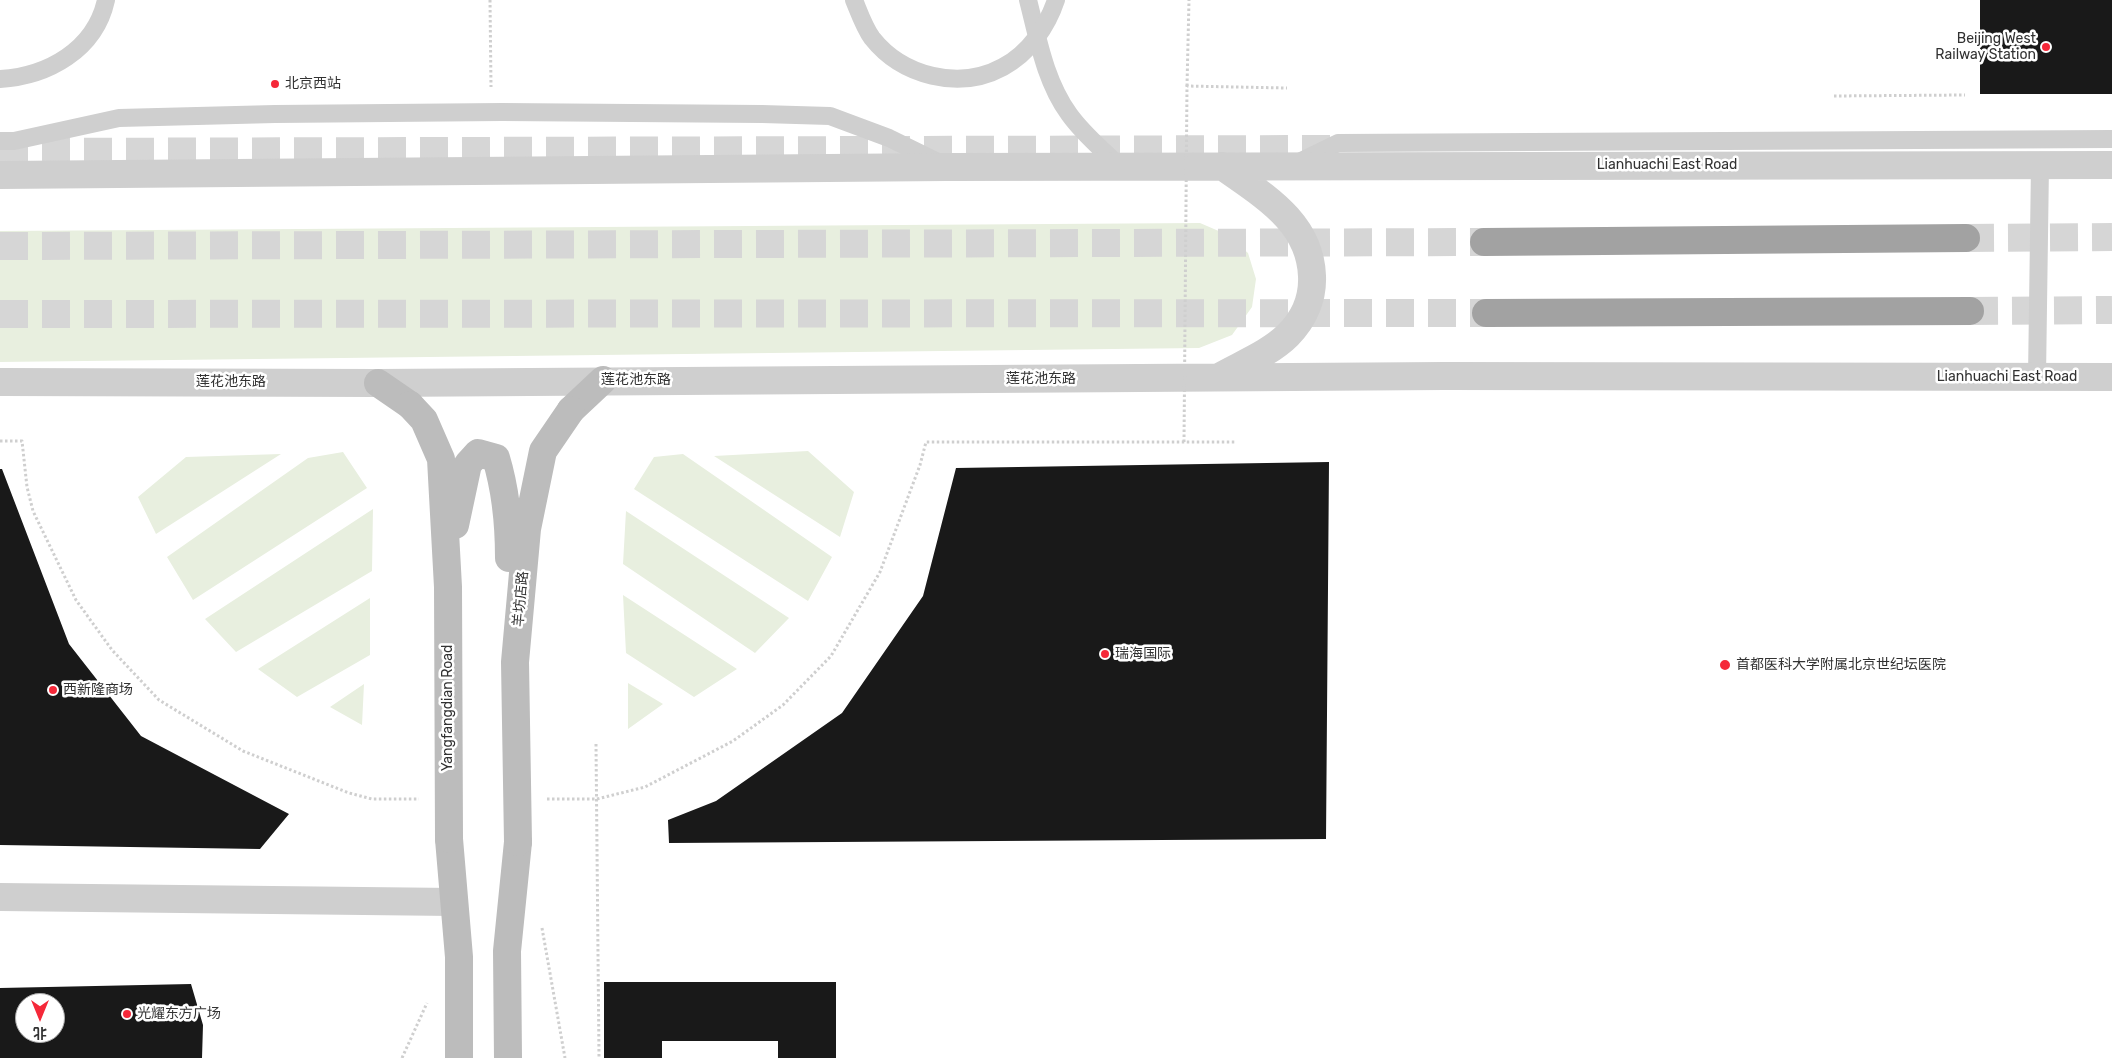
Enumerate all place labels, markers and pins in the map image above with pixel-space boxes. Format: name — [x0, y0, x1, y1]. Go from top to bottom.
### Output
place label: Beijing West Railway Station — [1935, 31, 2036, 64]
marker: Beijing West Railway Station — [2040, 41, 2052, 53]
place label: 北京西站 — [285, 76, 341, 92]
marker: 北京西站 — [269, 78, 281, 90]
place label: 瑞海国际 — [1115, 646, 1171, 662]
marker: 瑞海国际 — [1099, 648, 1111, 660]
place label: 首都医科大学附属北京世纪坛医院 — [1736, 657, 1946, 673]
marker: 首都医科大学附属北京世纪坛医院 — [1718, 658, 1732, 672]
place label: 西新隆商场 — [63, 682, 133, 698]
marker: 西新隆商场 — [47, 684, 59, 696]
place label: 光耀东方广场 — [137, 1006, 221, 1022]
marker: 光耀东方广场 — [121, 1008, 133, 1020]

